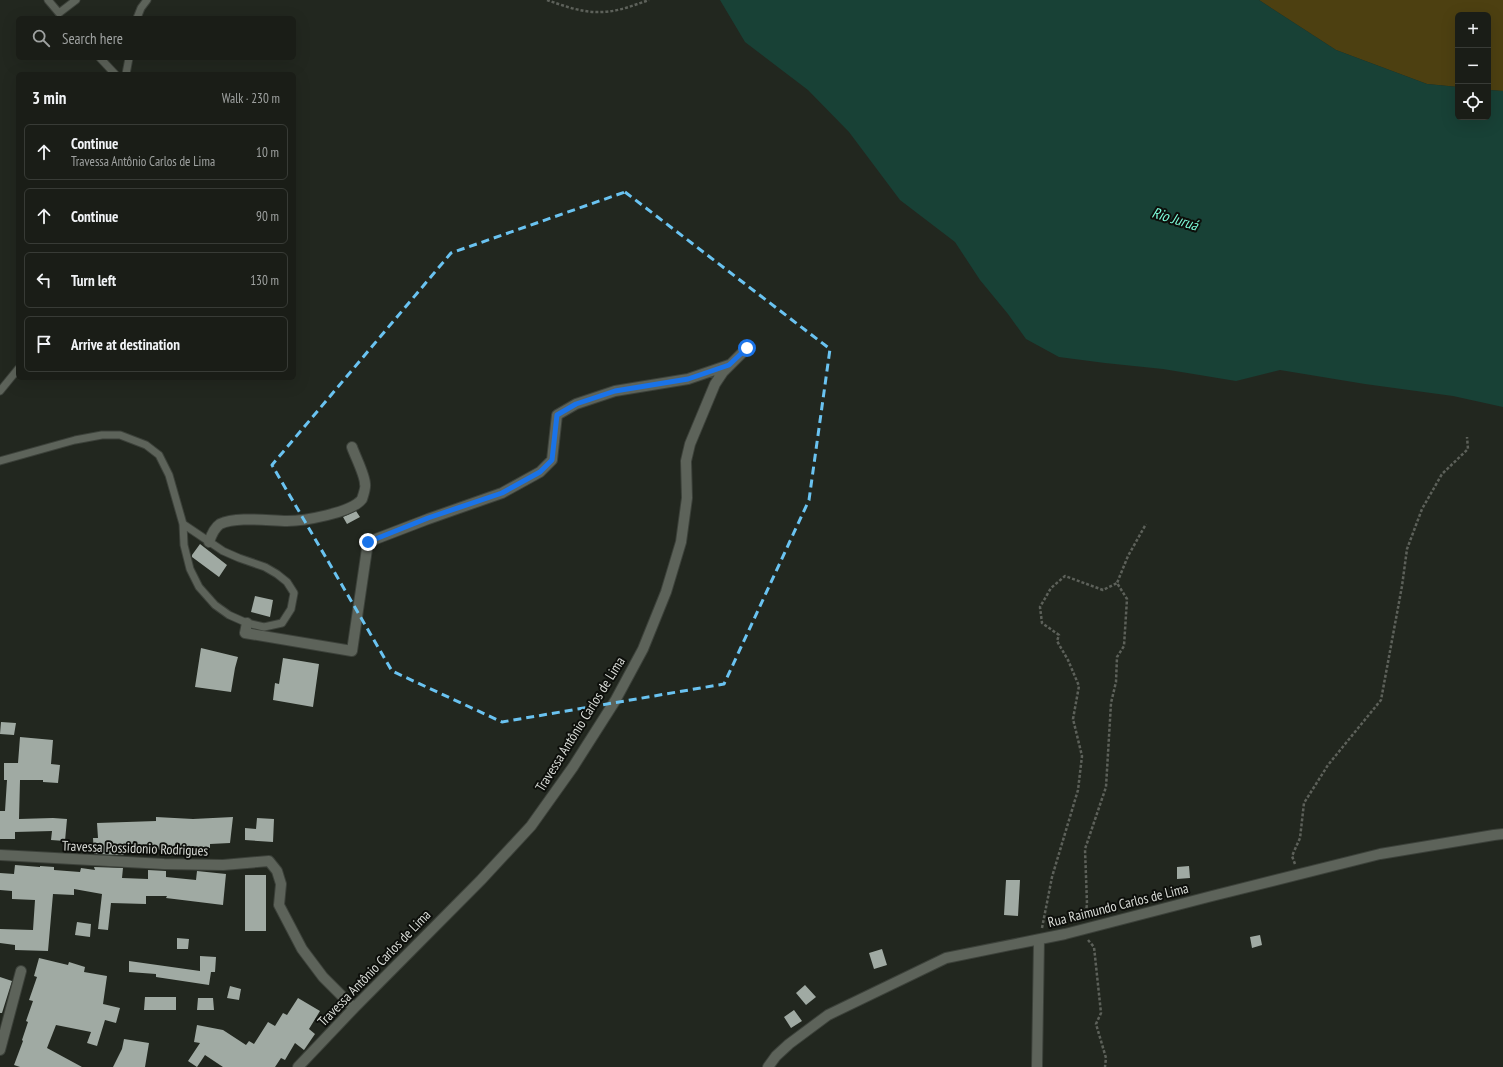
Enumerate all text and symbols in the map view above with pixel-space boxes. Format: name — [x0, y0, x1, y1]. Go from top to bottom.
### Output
map controls — [1455, 12, 1491, 120]
button: + — [1455, 12, 1491, 48]
search box — [16, 16, 296, 60]
icon: search — [30, 27, 52, 49]
text: Search here — [62, 29, 123, 48]
button: − — [1455, 48, 1491, 84]
button: locate — [1455, 84, 1491, 120]
text: 3 min — [32, 87, 66, 109]
text: Walk · 230 m — [222, 90, 280, 107]
text: Continue — [71, 134, 118, 153]
icon: ahead — [33, 141, 55, 163]
text: 10 m — [256, 144, 279, 161]
text: Travessa Antônio Carlos de Lima — [71, 153, 215, 170]
water label: Rio Juruá — [1150, 203, 1201, 235]
icon: ahead — [33, 205, 55, 227]
text: Continue — [71, 207, 118, 226]
text: 90 m — [256, 208, 279, 225]
icon: left — [33, 269, 55, 291]
text: Turn left — [71, 271, 116, 290]
text: 130 m — [250, 272, 279, 289]
icon: arrive — [33, 333, 55, 355]
text: Arrive at destination — [71, 335, 180, 354]
route start — [738, 339, 756, 357]
route end — [359, 533, 377, 551]
street label: Travessa Antônio Carlos de Lima — [531, 653, 629, 795]
street label: Travessa Possidonio Rodrigues — [62, 836, 209, 860]
street label: Rua Raimundo Carlos de Lima — [1046, 879, 1190, 931]
street label: Travessa Antônio Carlos de Lima — [314, 906, 434, 1030]

